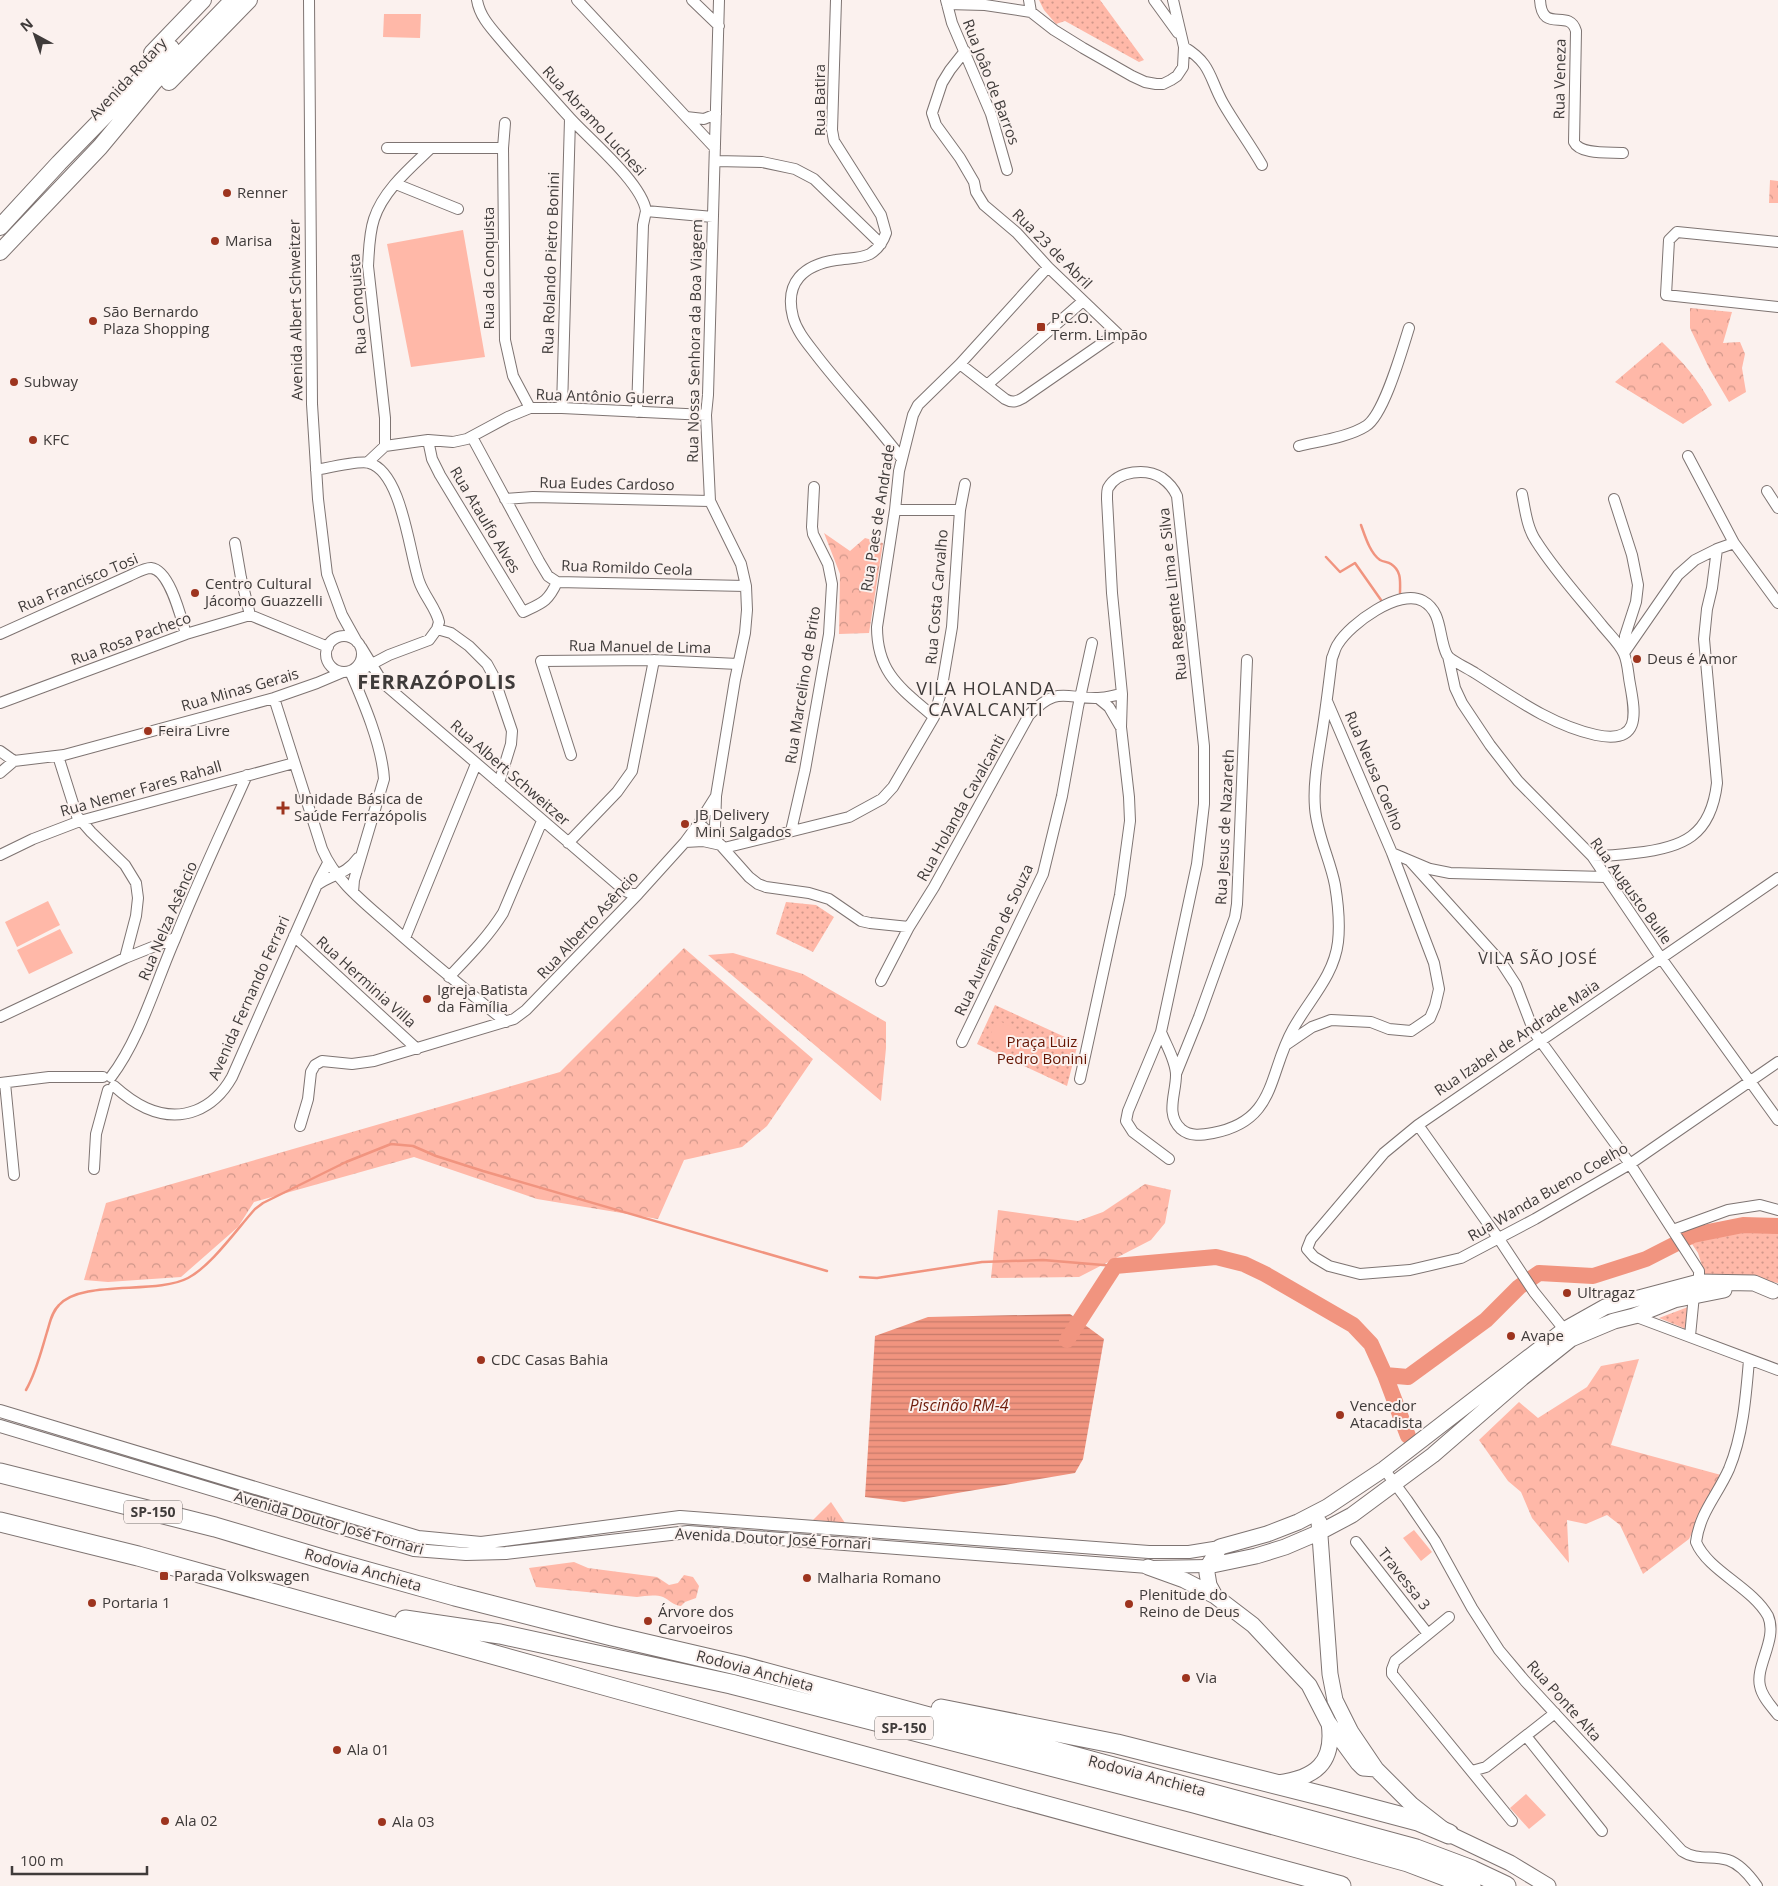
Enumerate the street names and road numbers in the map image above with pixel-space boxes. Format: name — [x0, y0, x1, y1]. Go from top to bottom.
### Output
street label: Rua Joâo de Barros — [959, 16, 1025, 147]
street label: Avenida Rotary — [84, 33, 171, 124]
street label: Rua Veneza — [1548, 38, 1570, 120]
street label: Rua Abramo Luchesi — [539, 61, 651, 180]
street label: Rua Batira — [809, 64, 829, 136]
street label: Rua Rolando Pietro Bonini — [537, 171, 563, 355]
street label: Rua 23 de Abril — [1008, 204, 1097, 293]
street label: Rua da Conquista — [478, 207, 498, 329]
street label: Avenida Albert Schweitzer — [283, 219, 307, 401]
street label: Rua Nossa Senhora da Boa Viagem — [682, 219, 706, 463]
street label: Rua Conquista — [343, 253, 371, 355]
street label: Rua Antônio Guerra — [535, 384, 675, 408]
street label: Rua Paes de Andrade — [855, 443, 899, 593]
street label: Rua Ataulfo Alves — [446, 462, 526, 577]
street label: Rua Eudes Cardoso — [539, 472, 675, 494]
street label: Rua Regente Lima e Silva — [1153, 507, 1191, 681]
street label: Rua Costa Carvalho — [920, 528, 952, 665]
street label: Rua Francisco Tosi — [15, 548, 141, 616]
street label: Rua Romildo Ceola — [561, 555, 693, 579]
street label: Rua Marcelino de Brito — [780, 605, 824, 765]
street label: Rua Rosa Pacheco — [68, 607, 194, 669]
street label: Rua Manuel de Lima — [569, 635, 711, 657]
street label: Rua Minas Gerais — [179, 663, 301, 715]
street label: Rua Neusa Coelho — [1341, 708, 1409, 833]
street label: Rua Albert Schweitzer — [447, 715, 575, 830]
street label: Rua Holanda Cavalcanti — [911, 731, 1009, 884]
street label: Rua Jesus de Nazareth — [1210, 748, 1238, 905]
street label: Rua Nemer Fares Rahall — [58, 755, 224, 821]
street label: Rua Augusto Bulle — [1586, 833, 1677, 948]
street label: Rua Nelza Asêncio — [133, 858, 201, 983]
street label: Rua Aureliano de Souza — [949, 860, 1037, 1019]
street label: Rua Alberto Asêncio — [532, 866, 642, 982]
street label: Avenida Fernando Ferrari — [203, 912, 293, 1083]
street label: Rua Herminia Villa — [312, 931, 421, 1031]
street label: Rua Izabel de Andrade Maia — [1430, 974, 1603, 1100]
street label: Rua Wanda Bueno Coelho — [1464, 1137, 1631, 1245]
street label: Avenida Doutor José Fornari — [232, 1485, 426, 1559]
road number: SP-150 — [124, 1500, 182, 1524]
street label: Avenida Doutor José Fornari — [675, 1523, 872, 1553]
street label: Rodovia Anchieta — [302, 1543, 424, 1595]
street label: Travessa 3 — [1374, 1543, 1435, 1614]
street label: Rodovia Anchieta — [694, 1645, 816, 1695]
street label: Rua Ponte Alta — [1523, 1656, 1606, 1745]
road number: SP-150 — [875, 1716, 933, 1740]
street label: Rodovia Anchieta — [1086, 1750, 1208, 1800]

